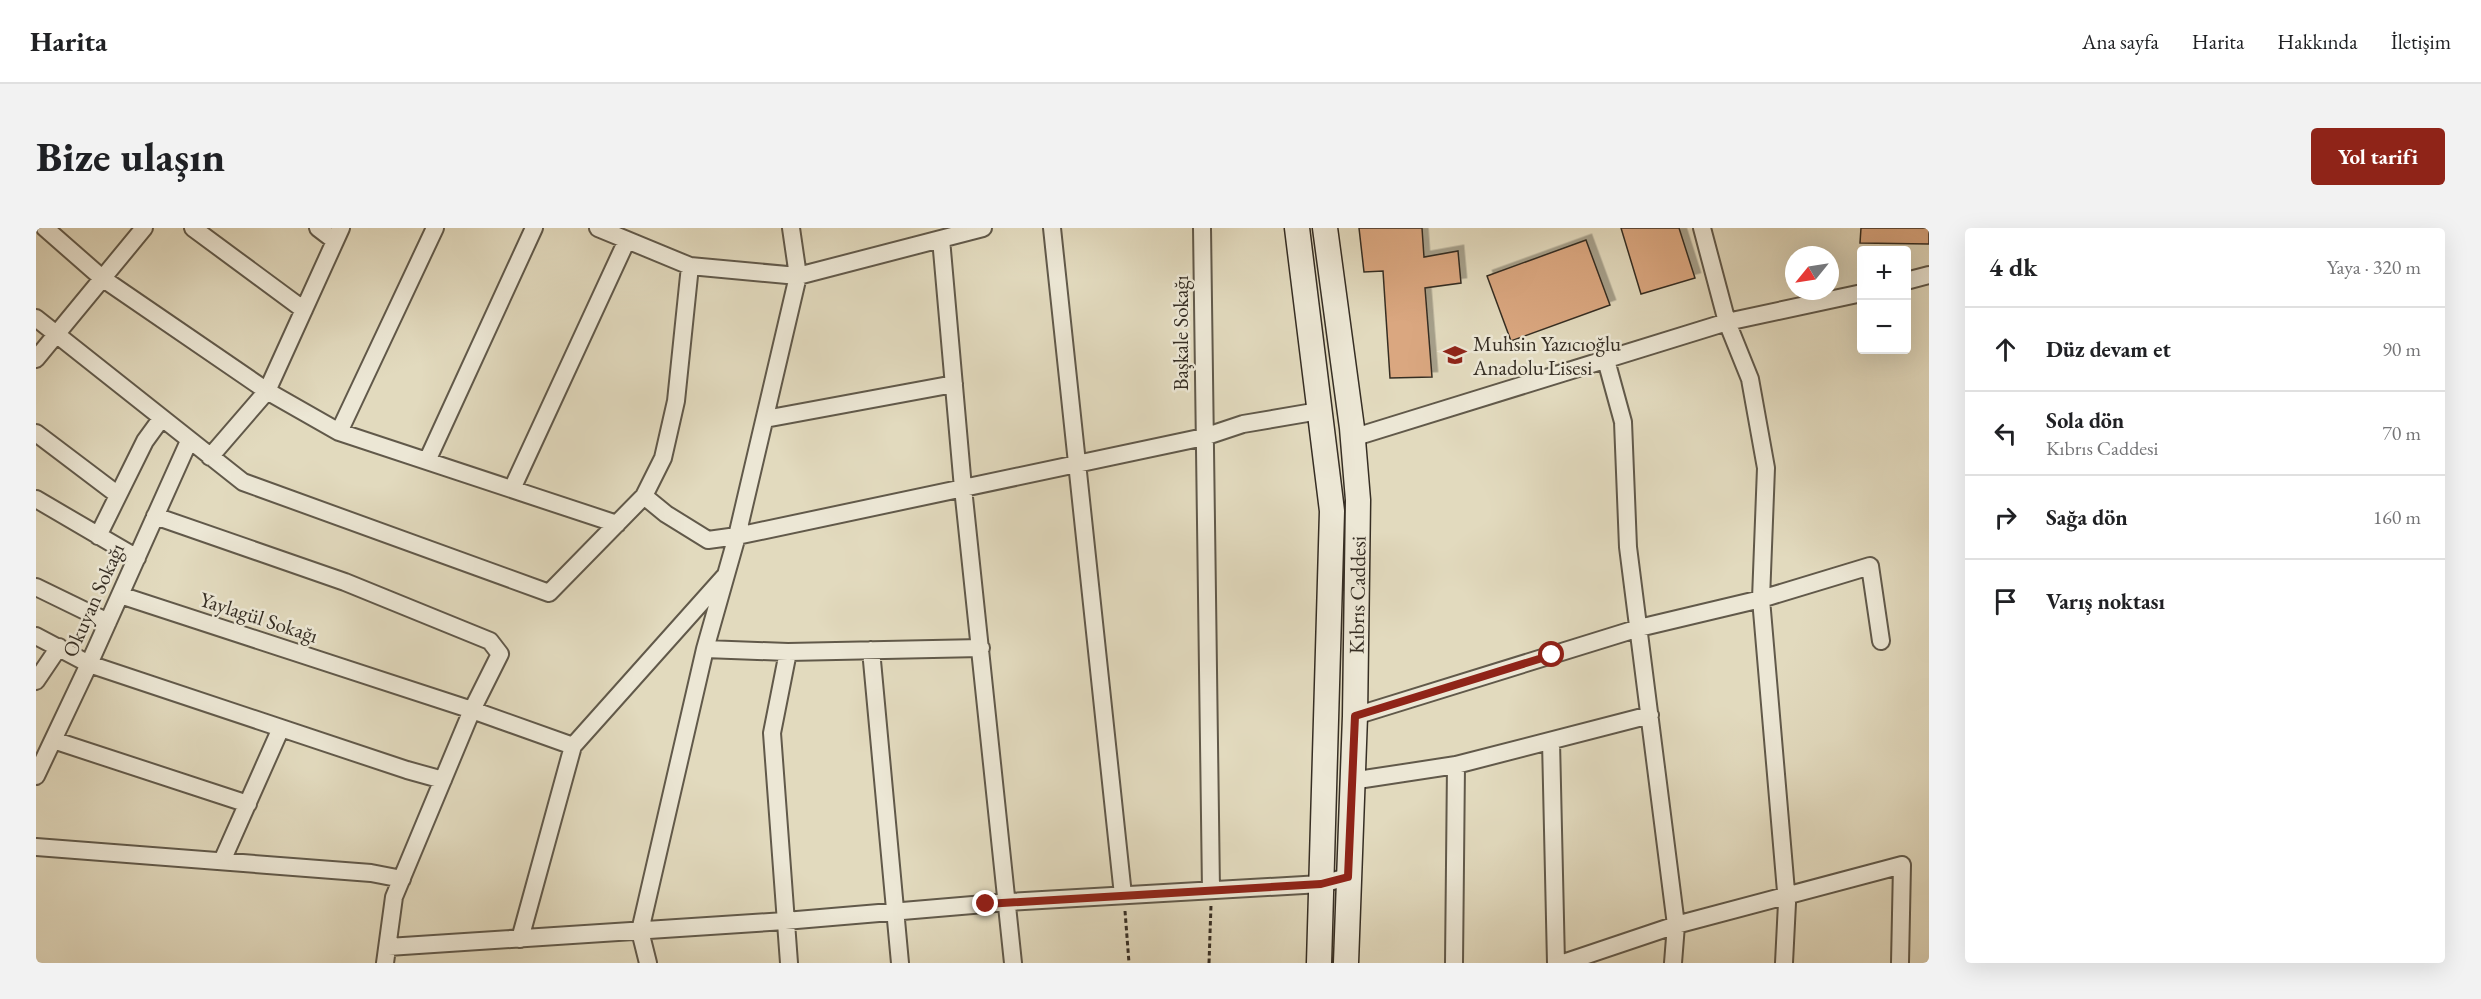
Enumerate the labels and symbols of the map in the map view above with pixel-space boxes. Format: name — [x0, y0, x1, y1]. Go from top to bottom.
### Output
north arrow — [1785, 246, 1839, 300]
street label: Başkale Sokağı — [1167, 275, 1194, 391]
place label: Muhsin Yazıcıoğlu Anadolu Lisesi — [1472, 330, 1621, 381]
school or university icon: Muhsin Yazıcıoğlu Anadolu Lisesi — [1442, 342, 1468, 368]
street label: Kıbrıs Caddesi — [1342, 536, 1372, 654]
street label: Okuyan Sokağı — [56, 539, 130, 661]
street label: Yaylagül Sokağı — [197, 585, 321, 649]
route start — [1538, 641, 1564, 667]
route end — [972, 890, 998, 916]

